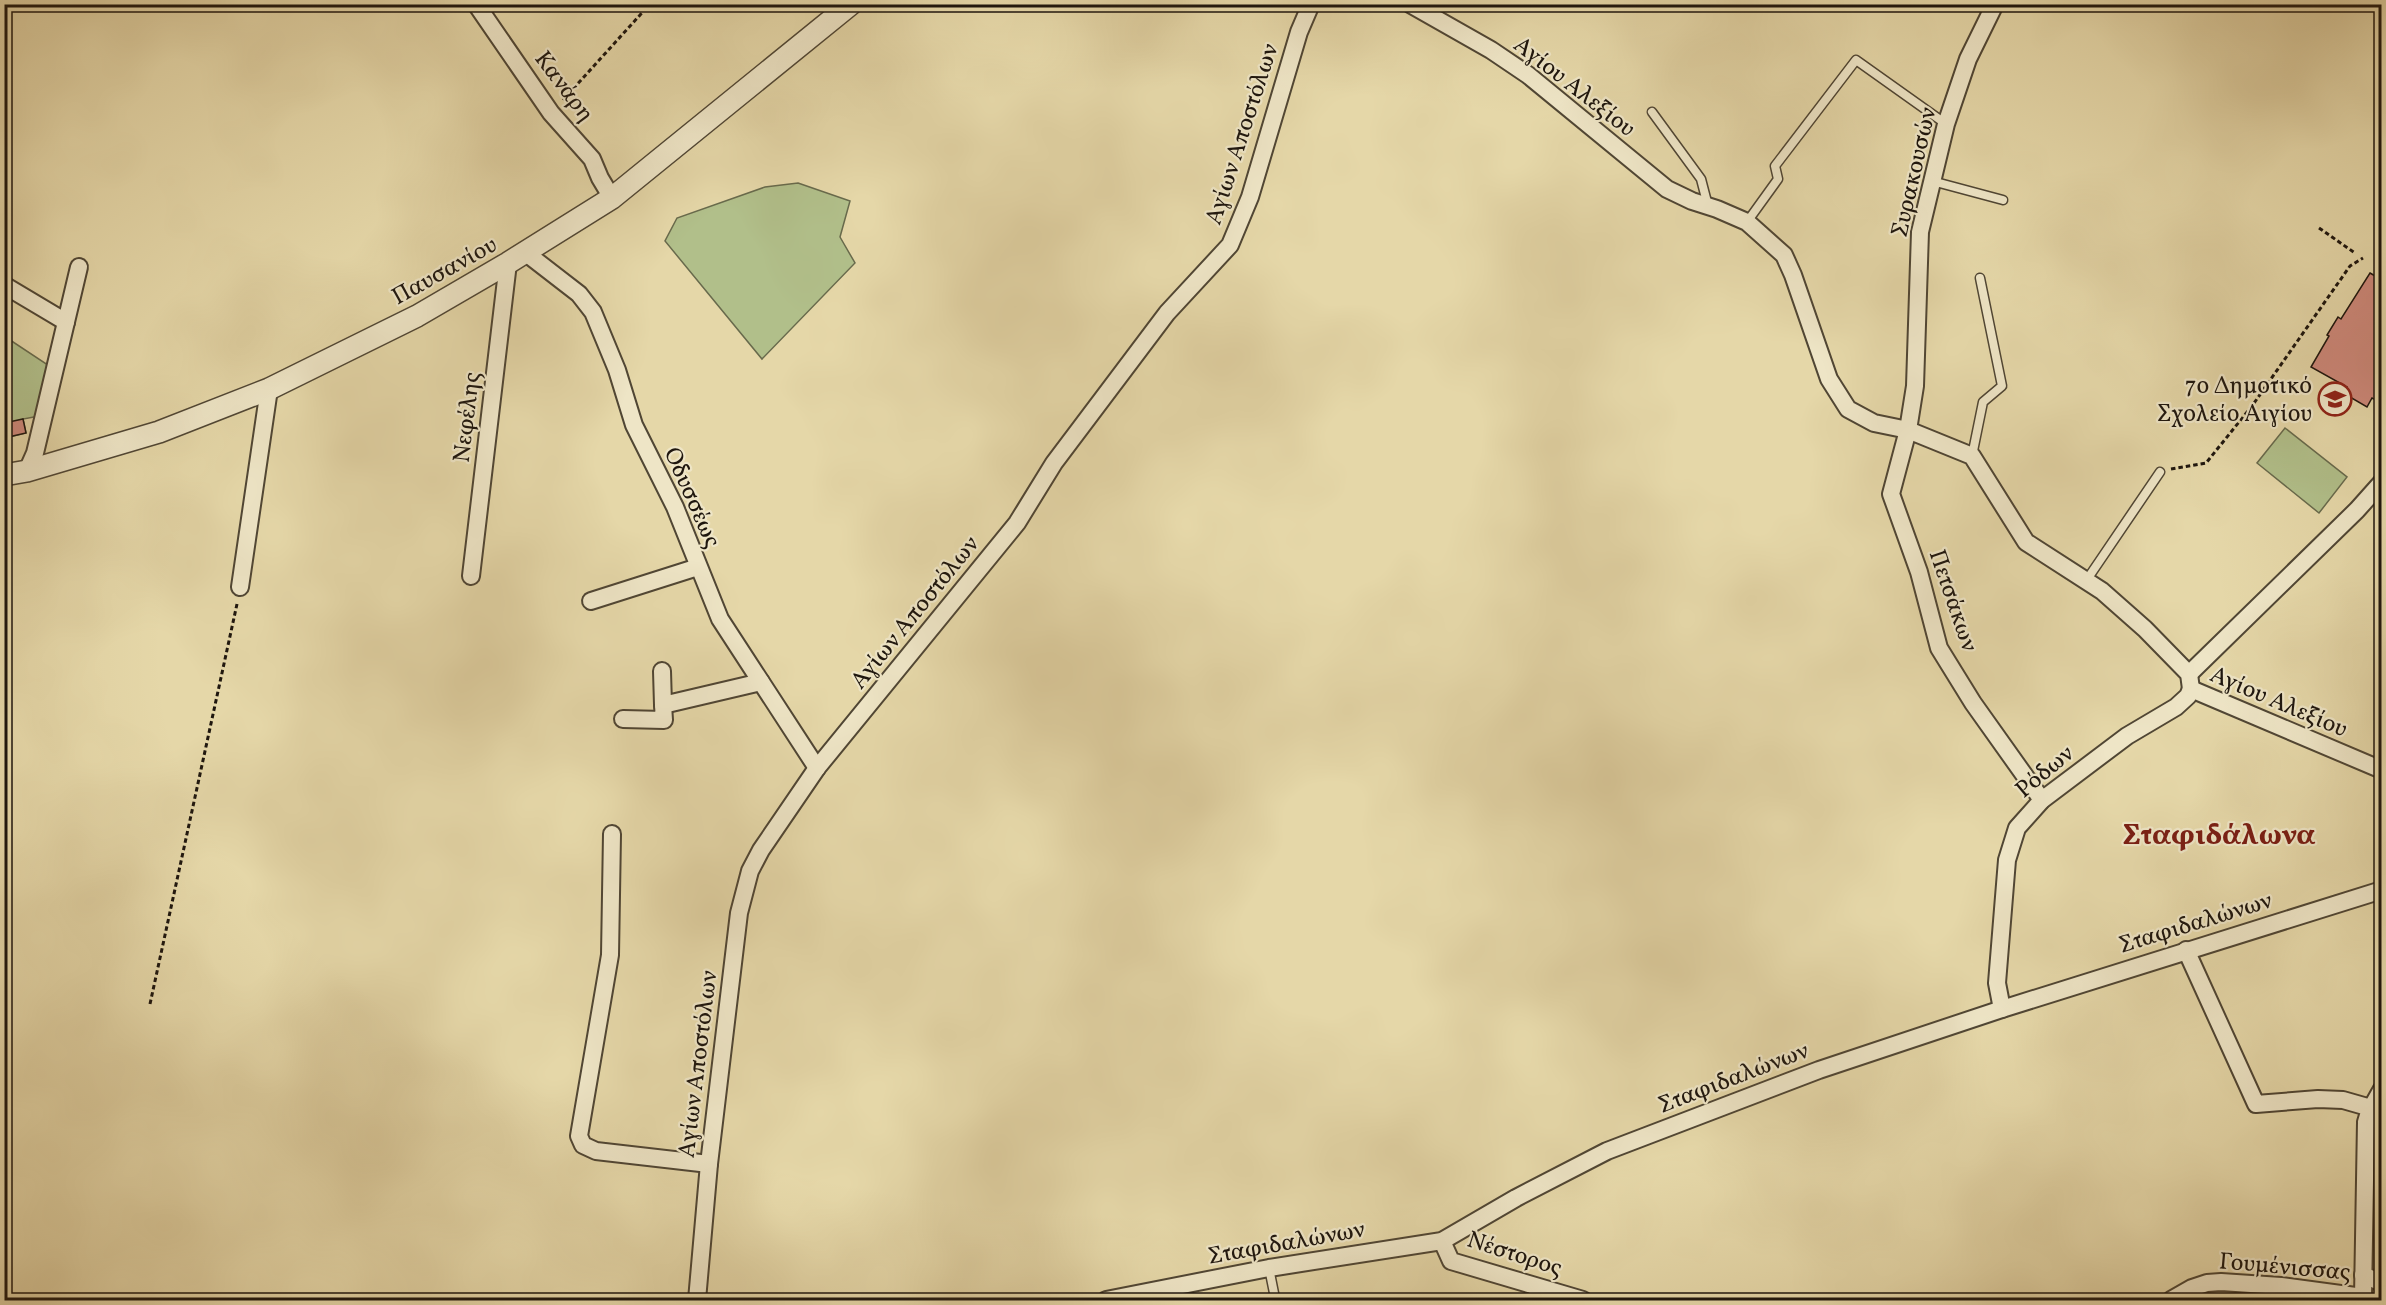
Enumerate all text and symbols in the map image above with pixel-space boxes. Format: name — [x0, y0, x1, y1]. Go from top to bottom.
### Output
street label: Αγίου Αλεξίου — [1506, 29, 1642, 146]
street label: Αγίων Αποστόλων — [1198, 39, 1288, 229]
street label: Κανάρη — [525, 44, 602, 130]
street label: Συρακουσών — [1884, 104, 1946, 241]
street label: Παυσανίου — [386, 229, 504, 315]
street label: Νεφέλης — [446, 370, 490, 465]
place label: 7ο Δημοτικό Σχολείο Αιγίου — [2157, 370, 2312, 432]
school or university icon: 7ο Δημοτικό Σχολείο Αιγίου — [2317, 381, 2353, 417]
street label: Οδυσσέως — [654, 442, 728, 554]
street label: Αγίων Αποστόλων — [843, 529, 988, 697]
street label: Πετσάκων — [1919, 545, 1986, 657]
street label: Αγίου Αλεξίου — [2204, 659, 2352, 747]
street label: Ρόδων — [2009, 738, 2082, 807]
district label: Σταφιδάλωνα — [2122, 815, 2316, 857]
street label: Σταφιδαλώνων — [2115, 884, 2277, 963]
street label: Αγίων Αποστόλων — [671, 968, 727, 1160]
street label: Σταφιδαλώνων — [1654, 1034, 1814, 1123]
street label: Σταφιδαλώνων — [1205, 1213, 1368, 1274]
street label: Νέστορος — [1462, 1224, 1566, 1286]
street label: Γουμένισσας — [2218, 1245, 2352, 1291]

